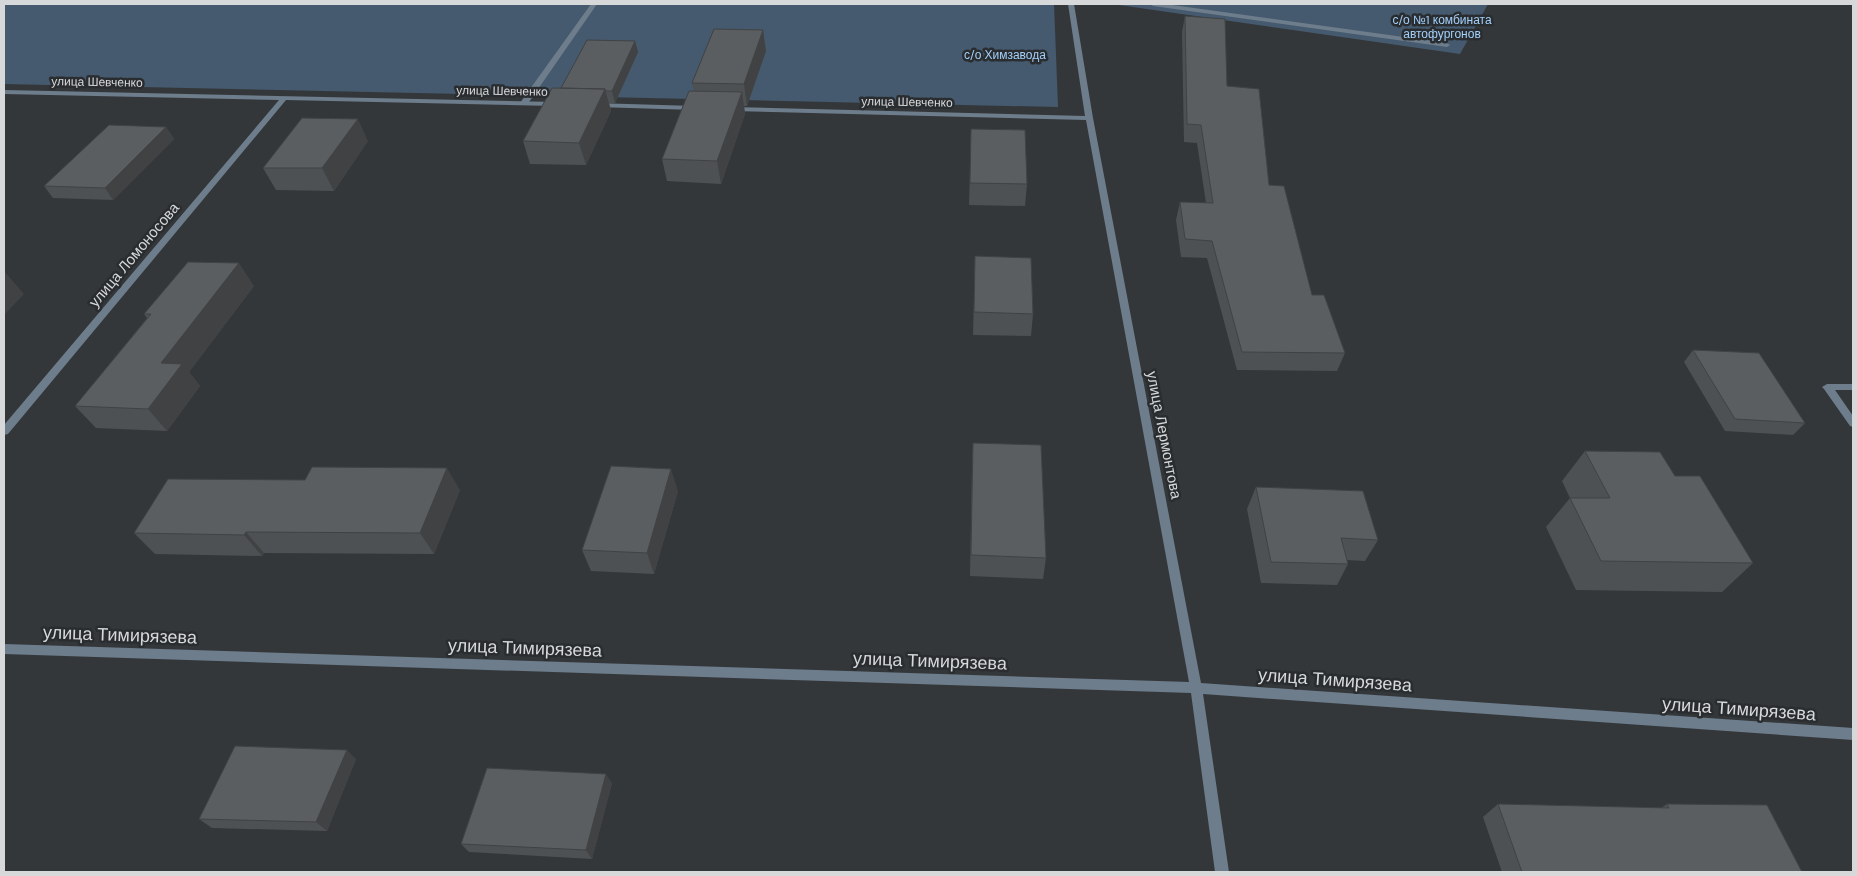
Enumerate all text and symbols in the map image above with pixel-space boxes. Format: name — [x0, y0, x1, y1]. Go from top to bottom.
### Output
park label: с/о №1 комбината автофургонов — [1392, 12, 1492, 42]
park label: с/о Химзавода — [964, 47, 1046, 63]
street label: улица Шевченко — [51, 73, 143, 91]
street label: улица Шевченко — [456, 82, 548, 100]
street label: улица Шевченко — [861, 93, 953, 111]
street label: улица Ломоносова — [84, 198, 184, 312]
street label: улица Лермонтова — [1142, 369, 1186, 501]
street label: улица Тимирязева — [43, 620, 198, 650]
street label: улица Тимирязева — [448, 633, 603, 663]
street label: улица Тимирязева — [853, 646, 1008, 676]
street label: улица Тимирязева — [1257, 663, 1414, 697]
street label: улица Тимирязева — [1661, 692, 1818, 726]

